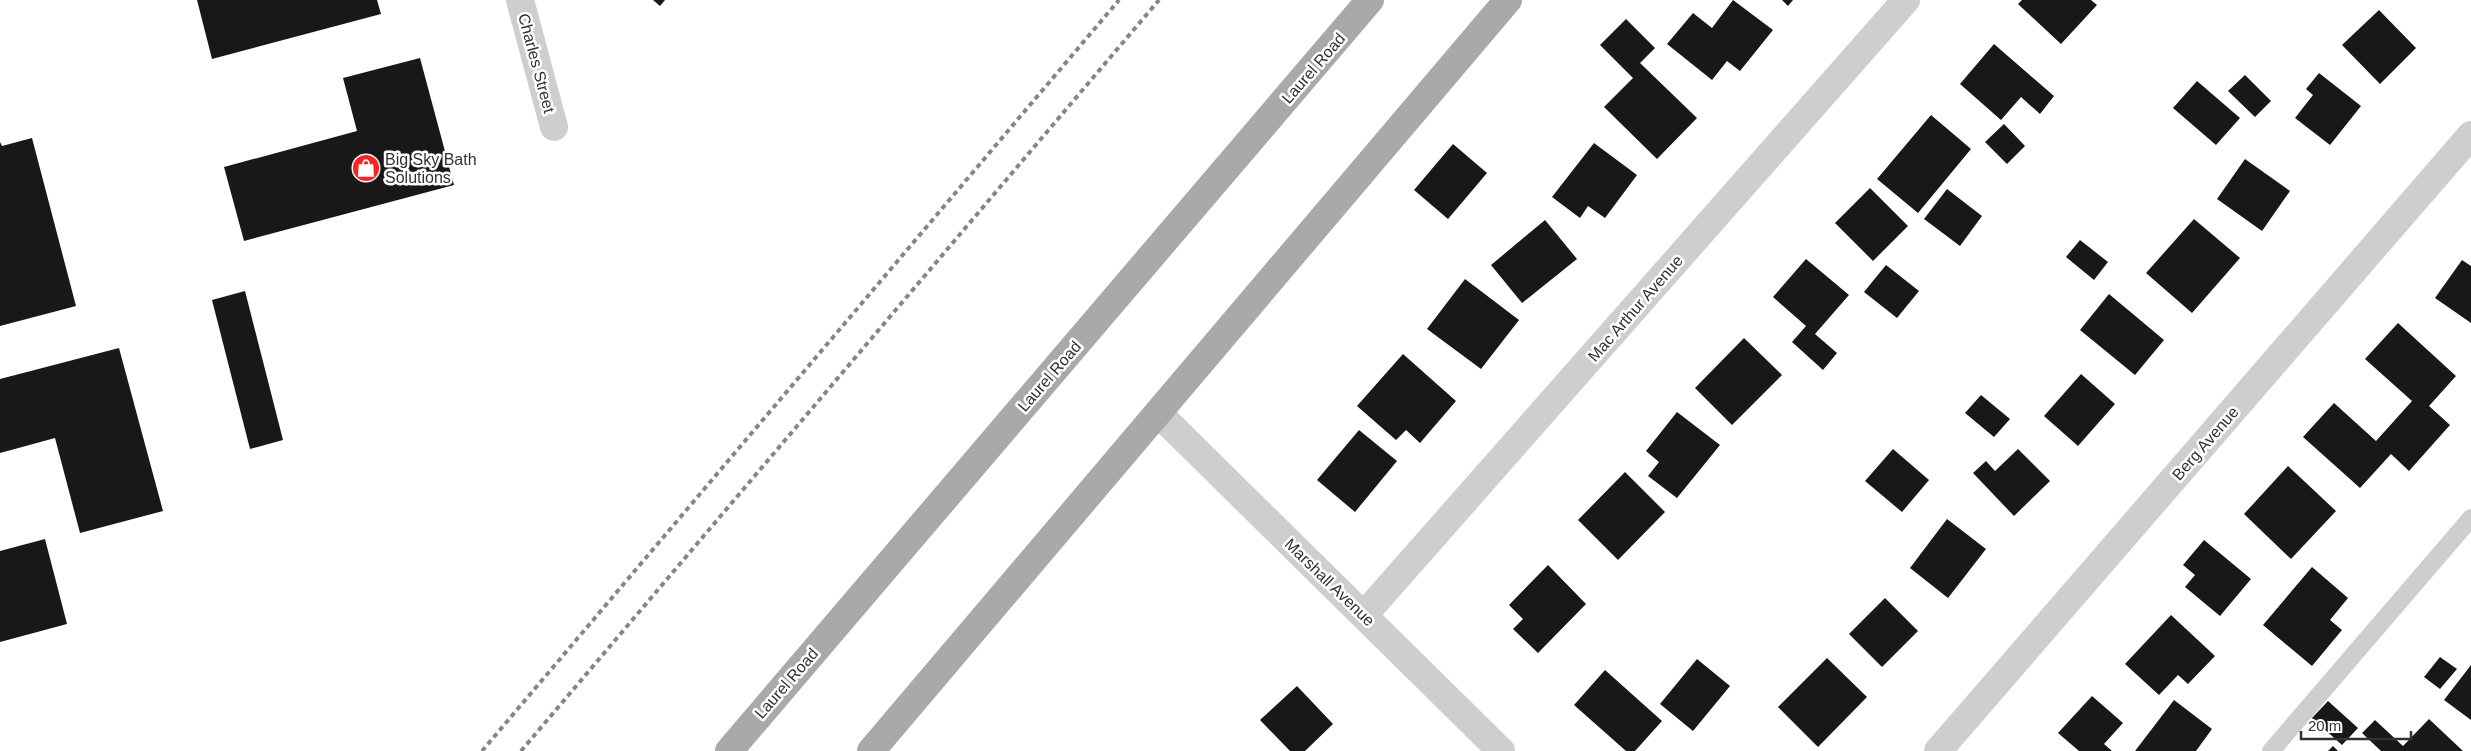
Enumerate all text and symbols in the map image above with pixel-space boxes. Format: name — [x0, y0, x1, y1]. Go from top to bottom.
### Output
street label: Charles Street — [515, 12, 558, 115]
street label: Laurel Road — [1278, 30, 1348, 107]
place label: Big Sky Bath Solutions — [385, 151, 477, 186]
shop icon: Big Sky Bath Solutions — [351, 153, 381, 183]
street label: Mac Arthur Avenue — [1585, 252, 1686, 365]
street label: Laurel Road — [1014, 338, 1084, 415]
street label: Berg Avenue — [2169, 403, 2242, 483]
street label: Marshall Avenue — [1281, 535, 1378, 630]
street label: Laurel Road — [751, 645, 821, 722]
scale bar — [2301, 708, 2411, 740]
text: 20 m — [2308, 717, 2341, 734]

